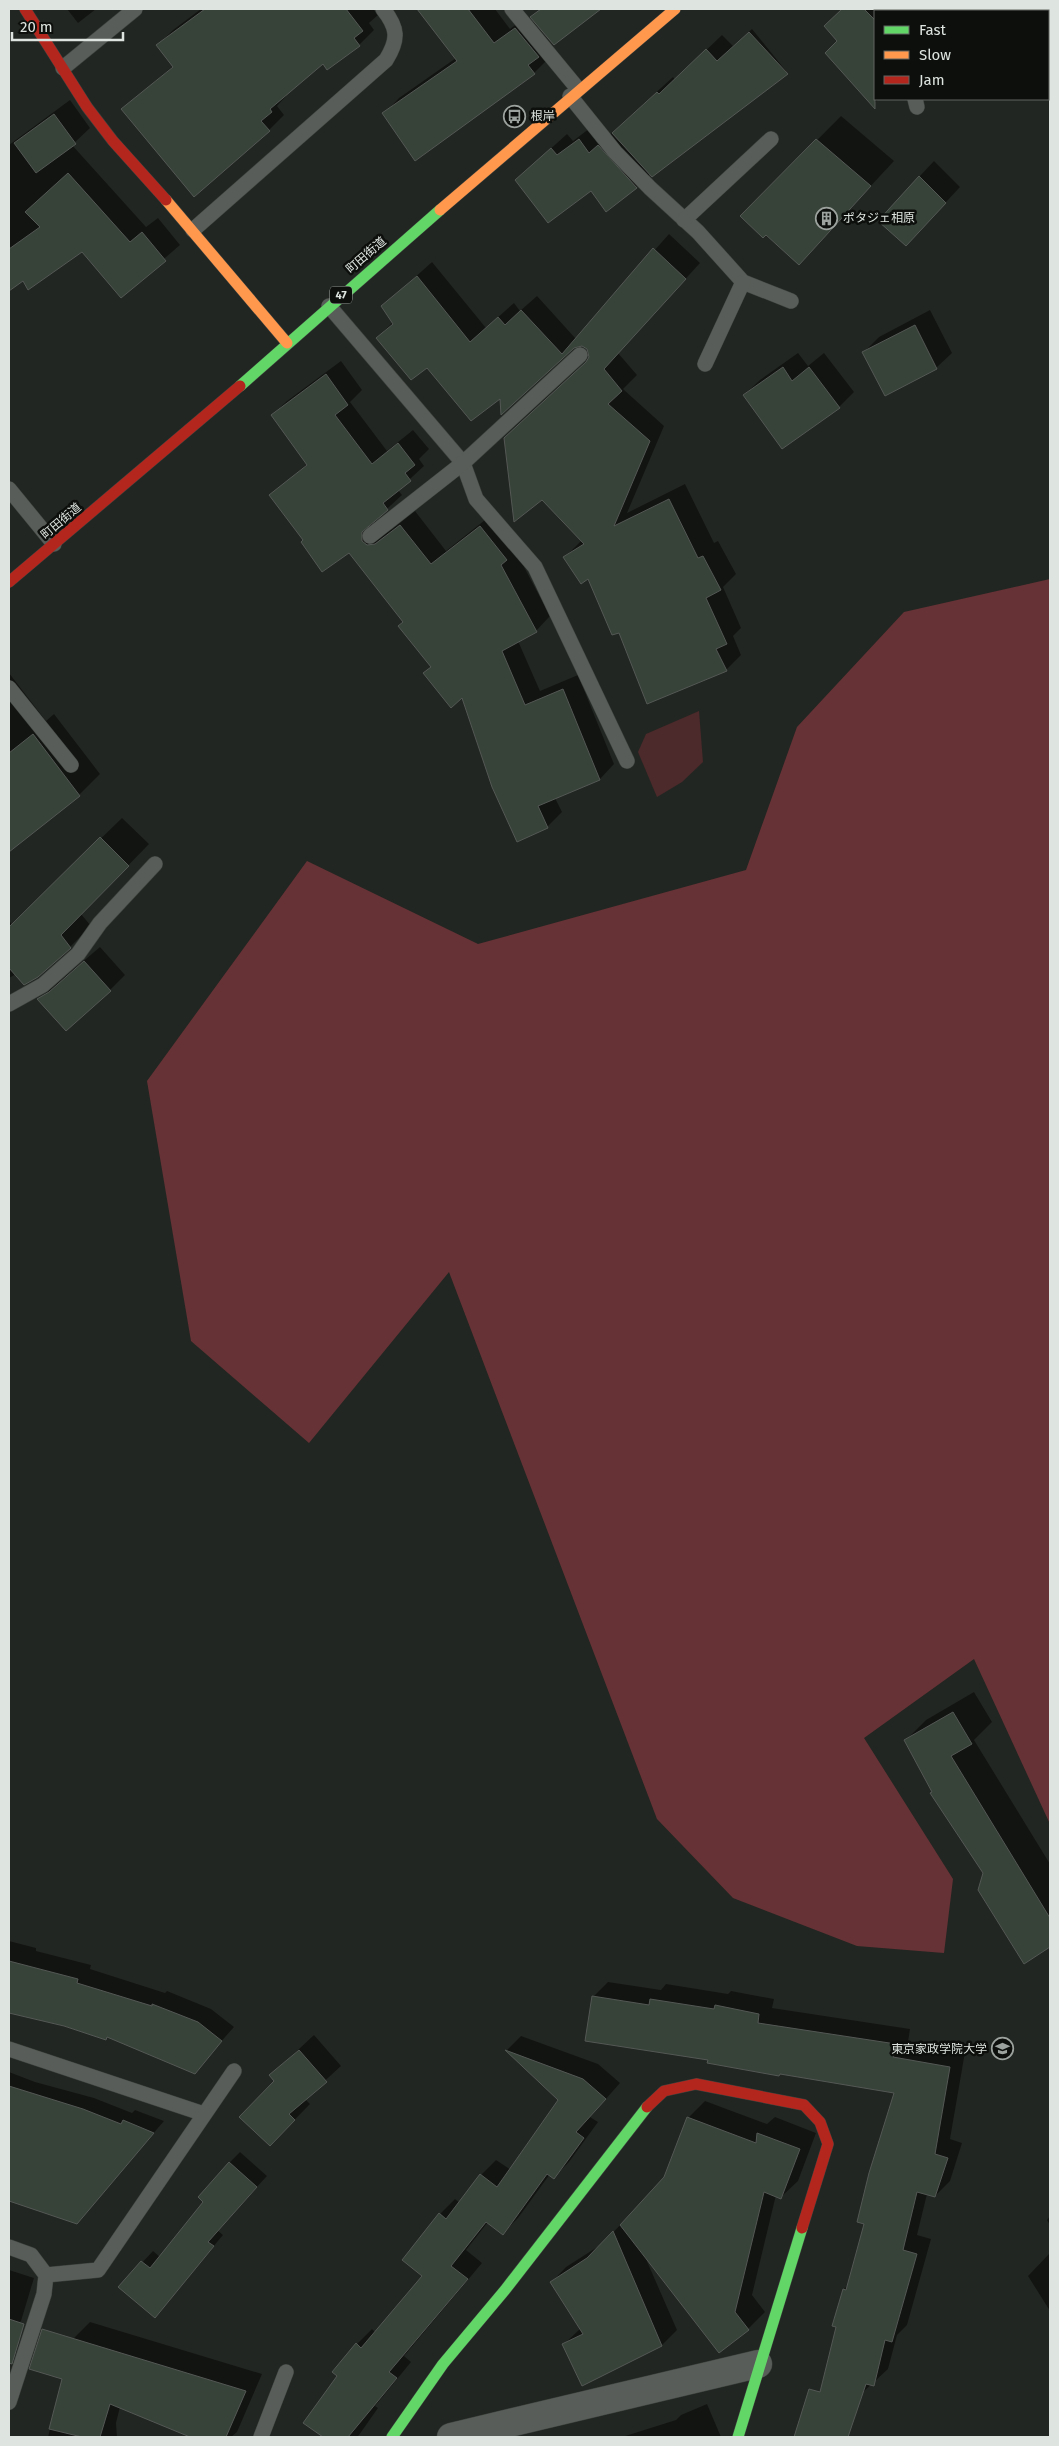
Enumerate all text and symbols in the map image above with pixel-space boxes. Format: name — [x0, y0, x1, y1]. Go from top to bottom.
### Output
scale bar — [12, 10, 124, 42]
legend — [874, 10, 1049, 100]
text: 20 m — [20, 18, 53, 36]
text: Fast — [919, 21, 946, 39]
text: Slow — [919, 46, 951, 64]
text: Jam — [919, 71, 945, 89]
bus stop icon: 根岸 — [503, 104, 527, 128]
place label: 根岸 — [531, 109, 555, 123]
building icon: ポタジェ相原 — [815, 206, 839, 230]
place label: ポタジェ相原 — [843, 211, 915, 225]
street label: 町田街道 — [343, 234, 389, 276]
road number: 47 — [330, 286, 352, 304]
street label: 町田街道 — [38, 500, 84, 542]
school or university icon: 東京家政学院大学 — [991, 2037, 1015, 2061]
place label: 東京家政学院大学 — [891, 2042, 987, 2056]

